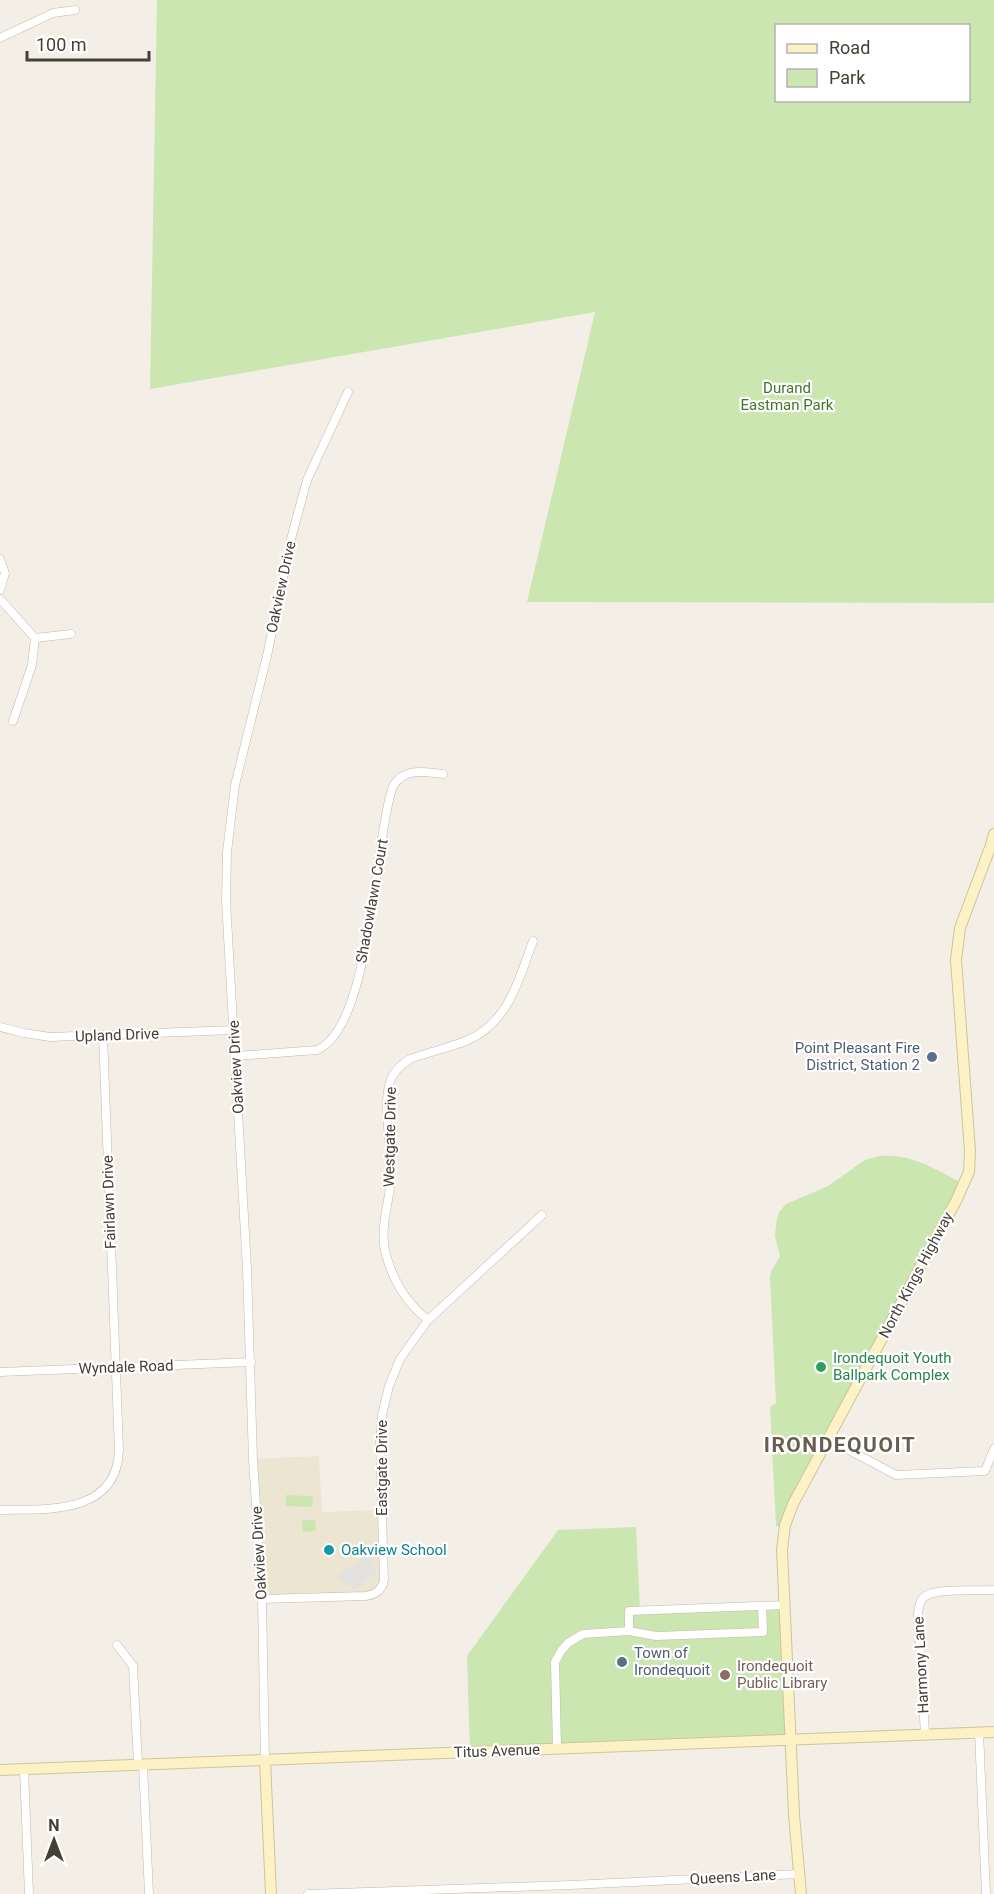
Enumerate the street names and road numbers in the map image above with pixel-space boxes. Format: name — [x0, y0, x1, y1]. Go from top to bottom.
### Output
street label: Oakview Drive — [262, 539, 300, 635]
street label: Shadowlawn Court — [352, 837, 392, 964]
street label: Oakview Drive — [225, 1020, 247, 1114]
street label: Upland Drive — [75, 1025, 159, 1045]
street label: Westgate Drive — [380, 1087, 400, 1187]
street label: Fairlawn Drive — [98, 1155, 120, 1249]
street label: North Kings Highway — [875, 1209, 957, 1341]
street label: Wyndale Road — [78, 1356, 174, 1378]
street label: Eastgate Drive — [373, 1420, 391, 1516]
street label: Oakview Drive — [248, 1506, 270, 1600]
street label: Harmony Lane — [909, 1616, 933, 1714]
street label: Titus Avenue — [454, 1740, 540, 1762]
street label: Queens Lane — [689, 1866, 777, 1888]

